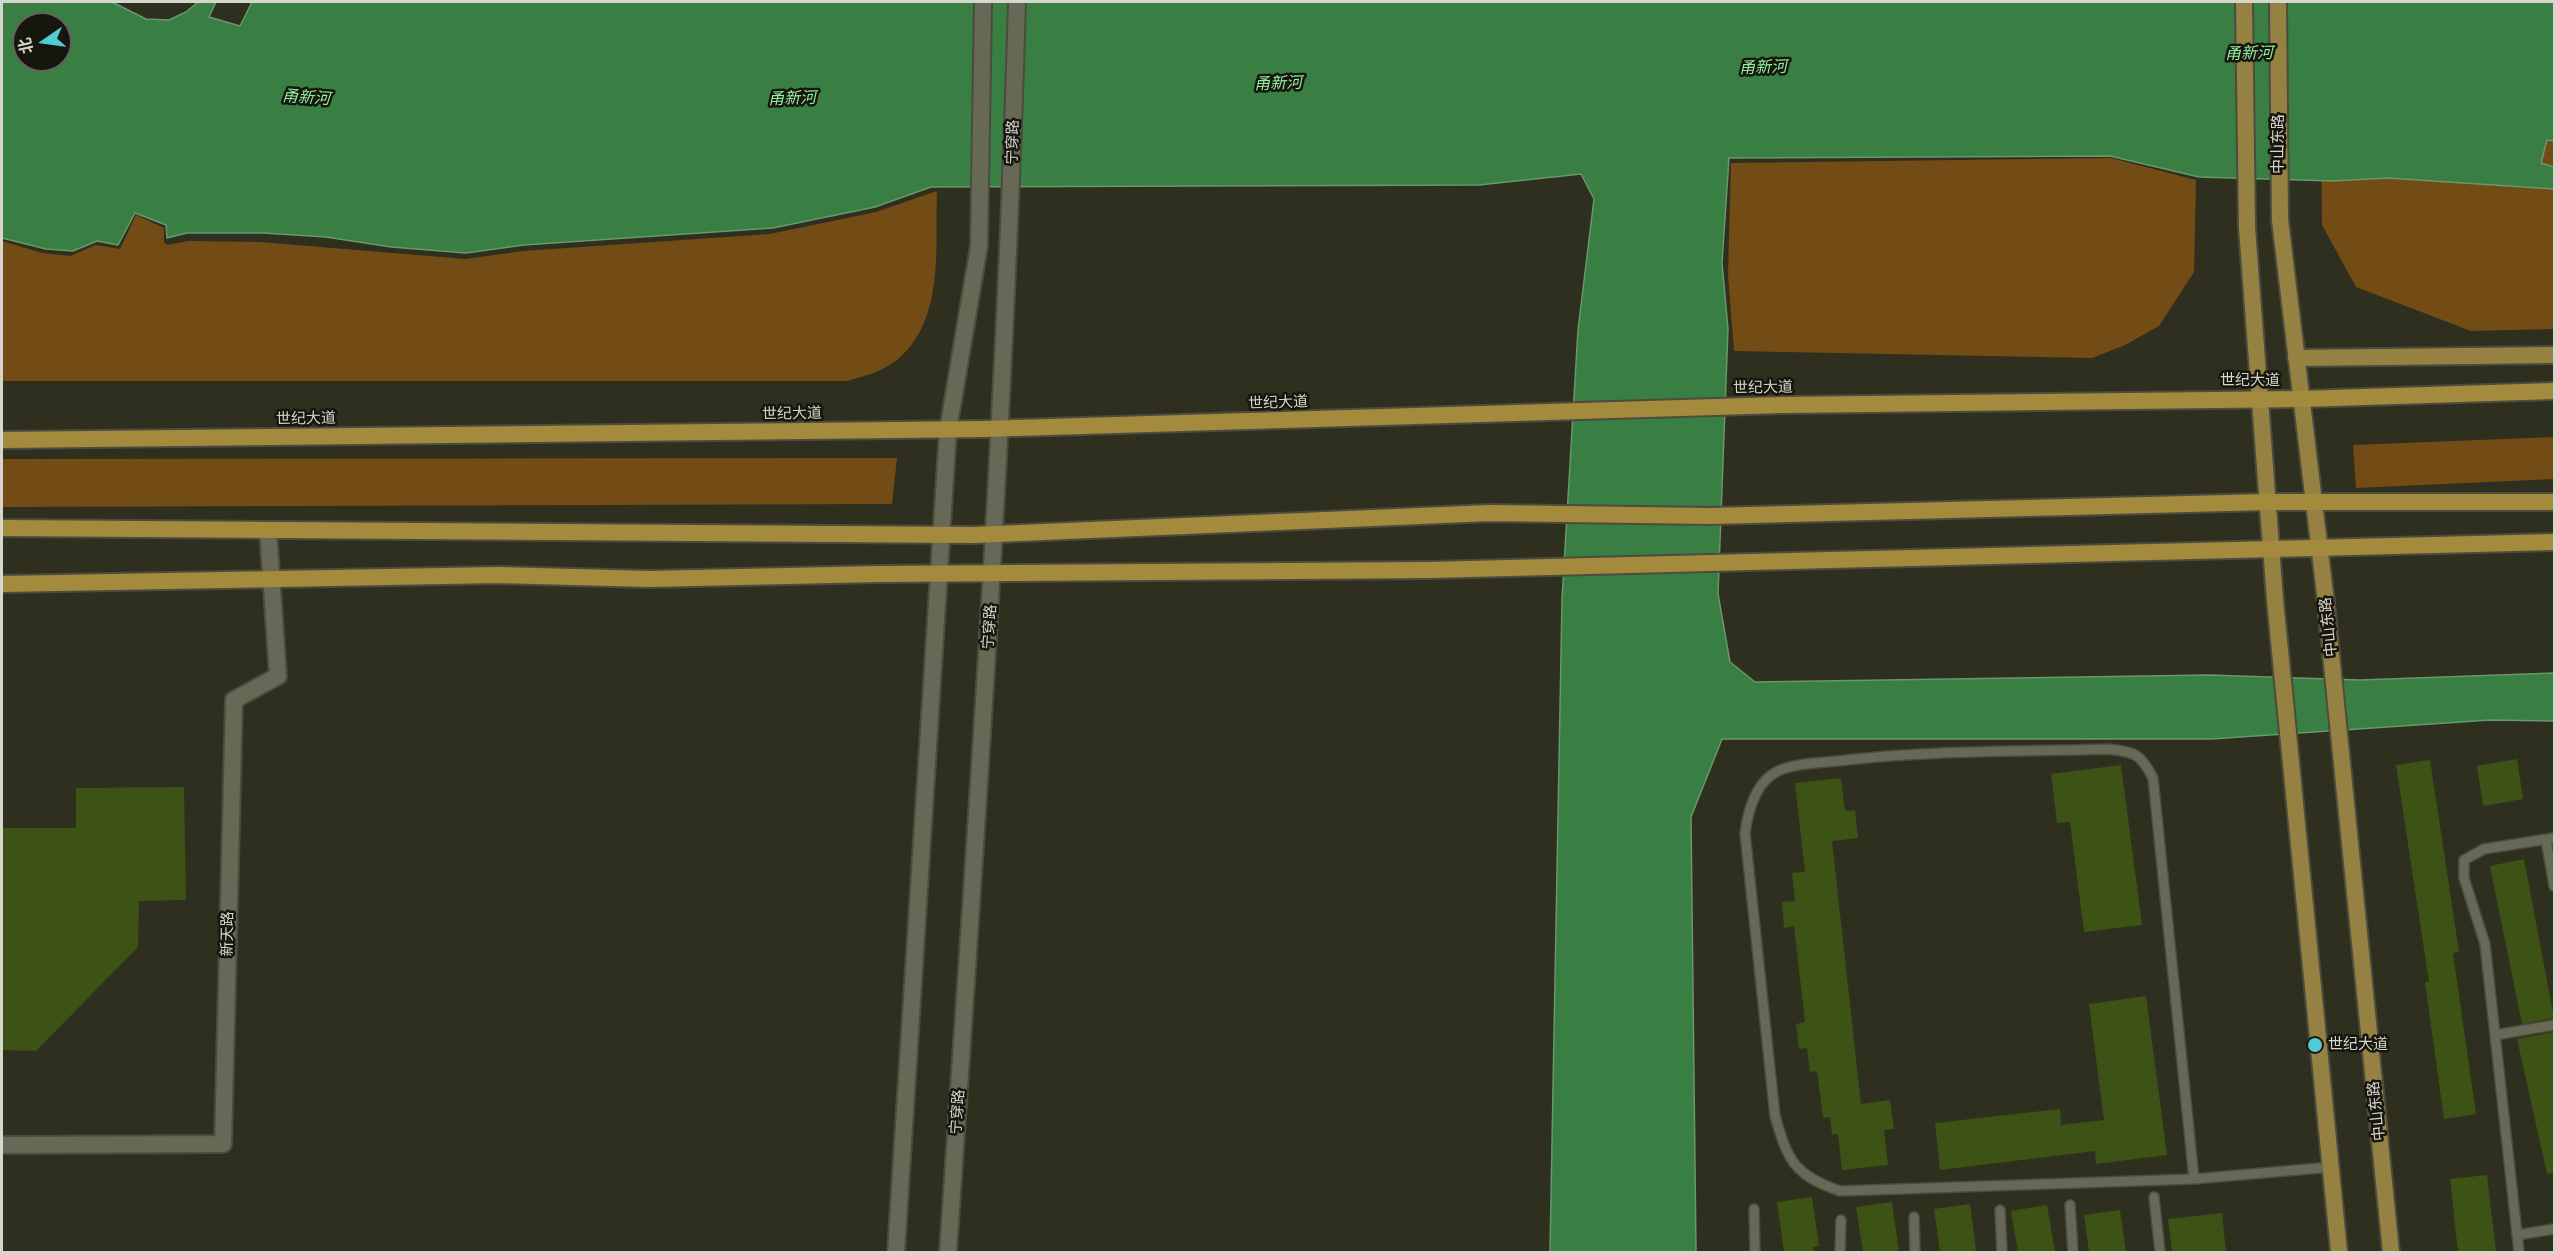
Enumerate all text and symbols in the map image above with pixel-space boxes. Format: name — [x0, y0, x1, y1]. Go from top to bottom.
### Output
north arrow — [12, 12, 72, 72]
text: 北 — [15, 36, 37, 56]
water label: 甬新河 — [2225, 44, 2273, 64]
water label: 甬新河 — [1739, 58, 1787, 78]
water label: 甬新河 — [1254, 74, 1302, 94]
water label: 甬新河 — [281, 87, 331, 109]
water label: 甬新河 — [768, 89, 816, 109]
street label: 中山东路 — [2270, 114, 2288, 174]
street label: 宁穿路 — [1003, 119, 1023, 165]
street label: 世纪大道 — [2220, 372, 2280, 390]
street label: 世纪大道 — [1733, 378, 1793, 398]
street label: 世纪大道 — [1248, 393, 1308, 413]
street label: 世纪大道 — [762, 404, 822, 424]
street label: 世纪大道 — [276, 409, 336, 429]
street label: 中山东路 — [2317, 596, 2341, 658]
street label: 宁穿路 — [979, 604, 1001, 650]
street label: 新天路 — [219, 911, 237, 957]
marker: 世纪大道 — [2306, 1036, 2324, 1054]
place label: 世纪大道 — [2328, 1036, 2388, 1054]
street label: 中山东路 — [2365, 1080, 2389, 1142]
street label: 宁穿路 — [947, 1089, 969, 1135]

